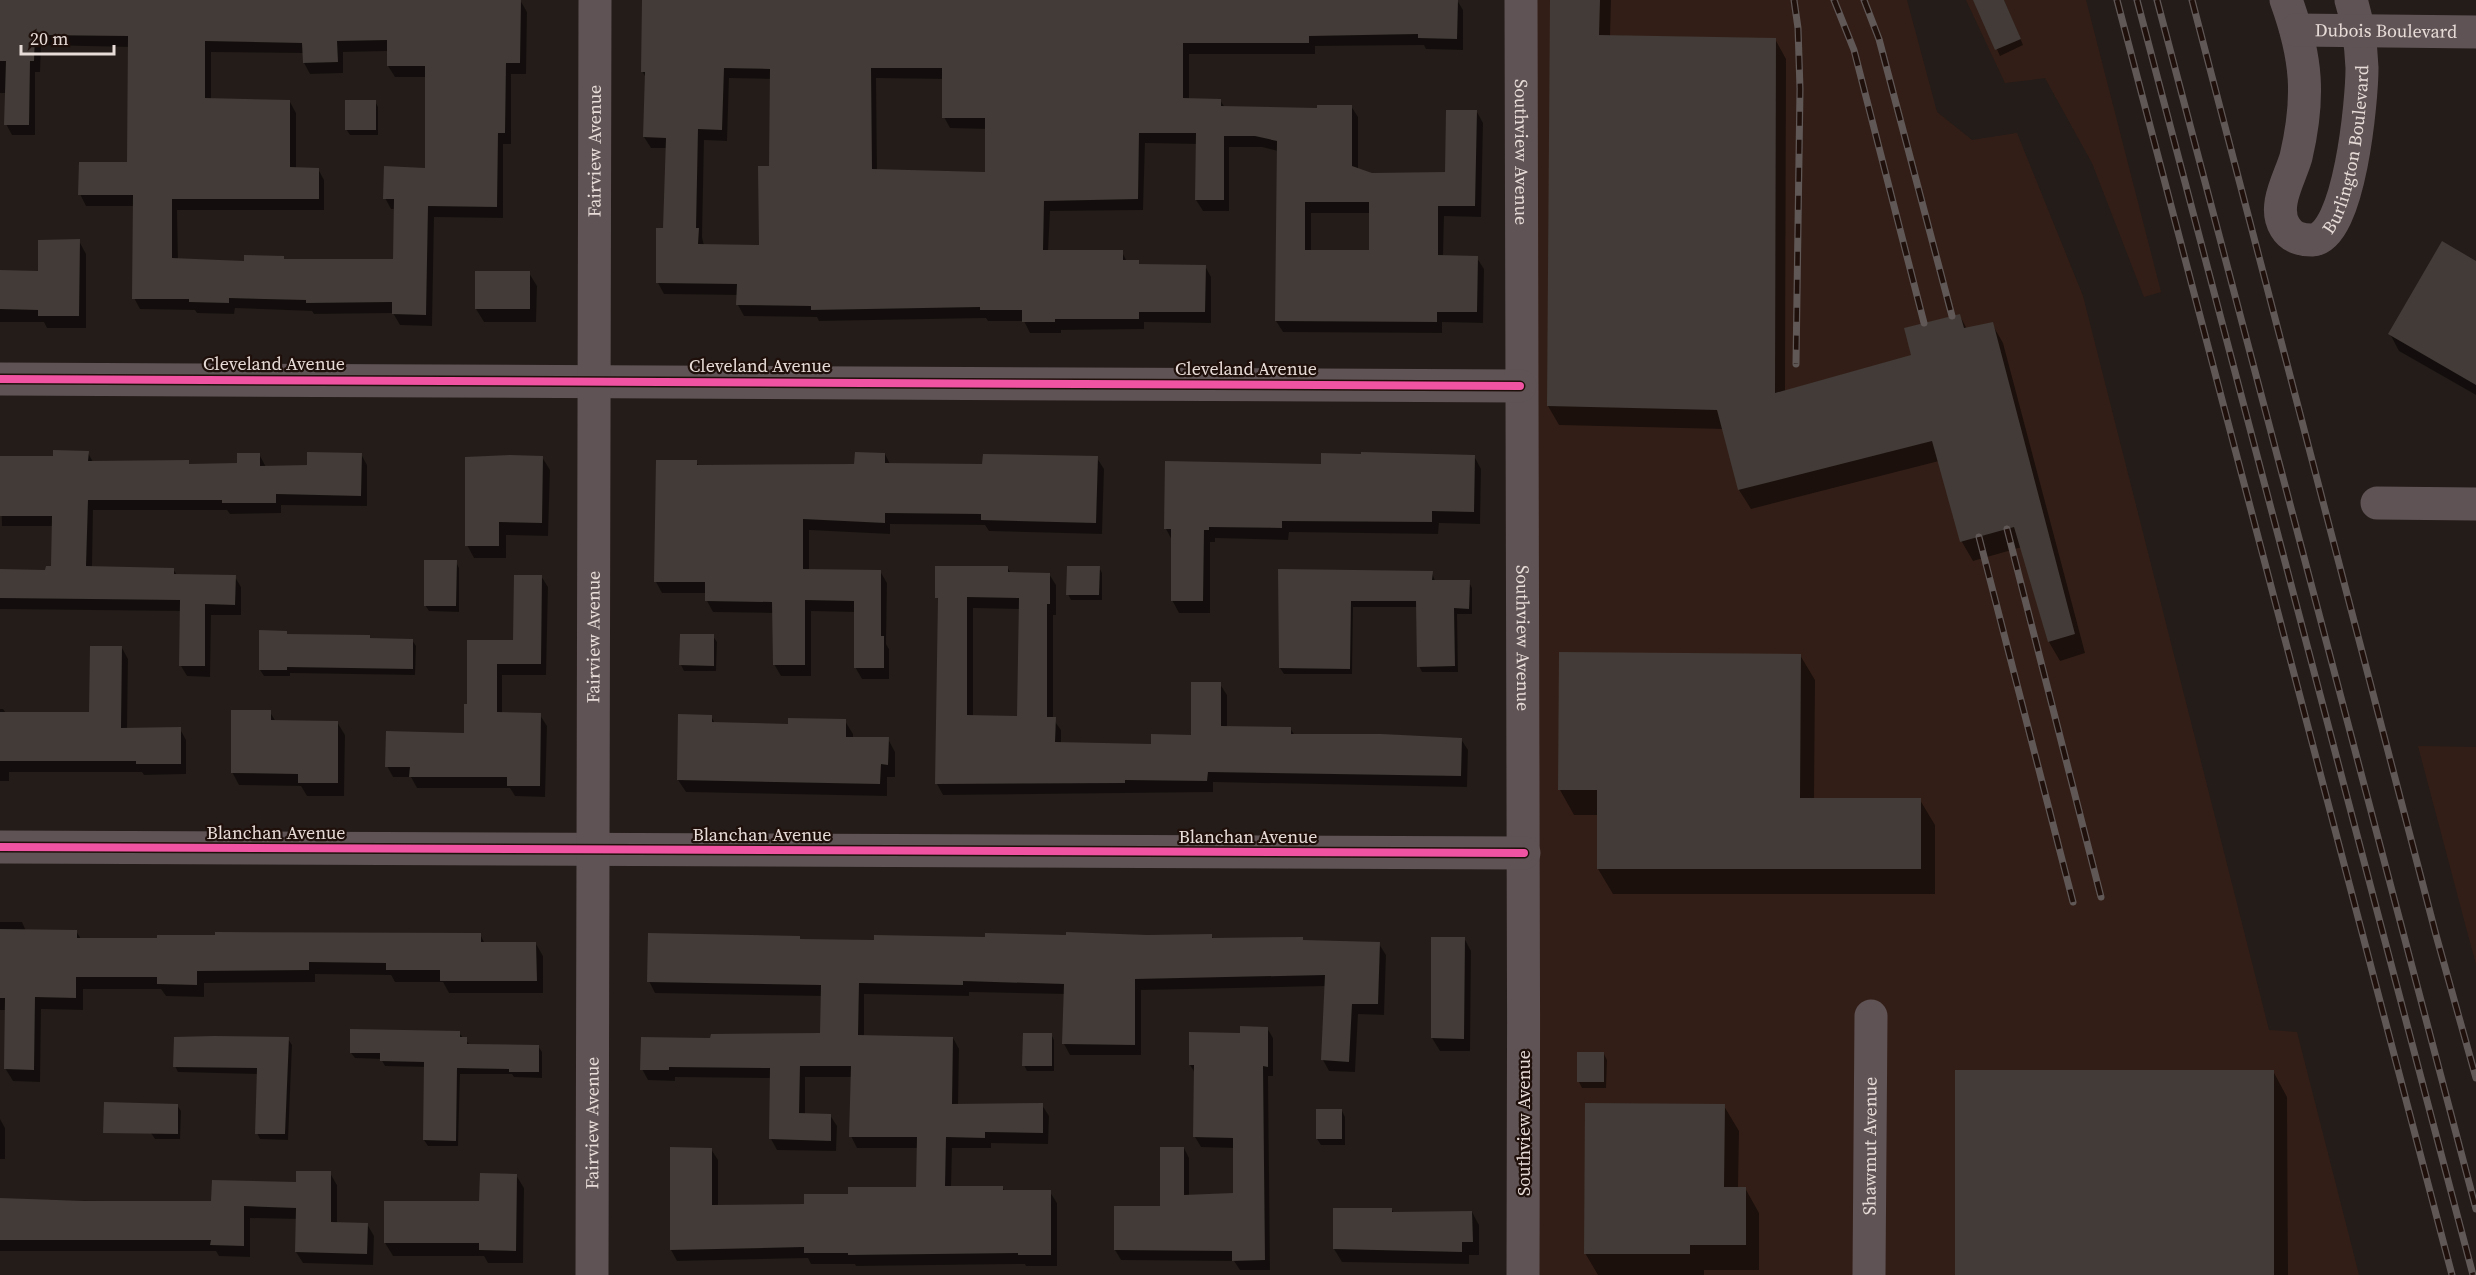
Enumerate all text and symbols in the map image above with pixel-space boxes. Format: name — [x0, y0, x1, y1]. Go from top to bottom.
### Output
street label: Dubois Boulevard — [2315, 17, 2457, 44]
scale bar — [21, 18, 114, 56]
text: 20 m — [30, 26, 68, 51]
street label: Burlington Boulevard — [2316, 65, 2374, 239]
street label: Southview Avenue — [1509, 79, 1534, 225]
street label: Fairview Avenue — [581, 85, 607, 217]
street label: Cleveland Avenue — [203, 351, 345, 376]
street label: Cleveland Avenue — [689, 353, 831, 378]
street label: Cleveland Avenue — [1175, 356, 1317, 381]
street label: Southview Avenue — [1510, 565, 1536, 711]
street label: Fairview Avenue — [580, 571, 606, 703]
street label: Blanchan Avenue — [207, 820, 345, 845]
street label: Blanchan Avenue — [693, 822, 831, 847]
street label: Blanchan Avenue — [1179, 824, 1317, 849]
street label: Southview Avenue — [1511, 1050, 1536, 1196]
street label: Fairview Avenue — [579, 1057, 605, 1189]
street label: Shawmut Avenue — [1856, 1077, 1883, 1215]

